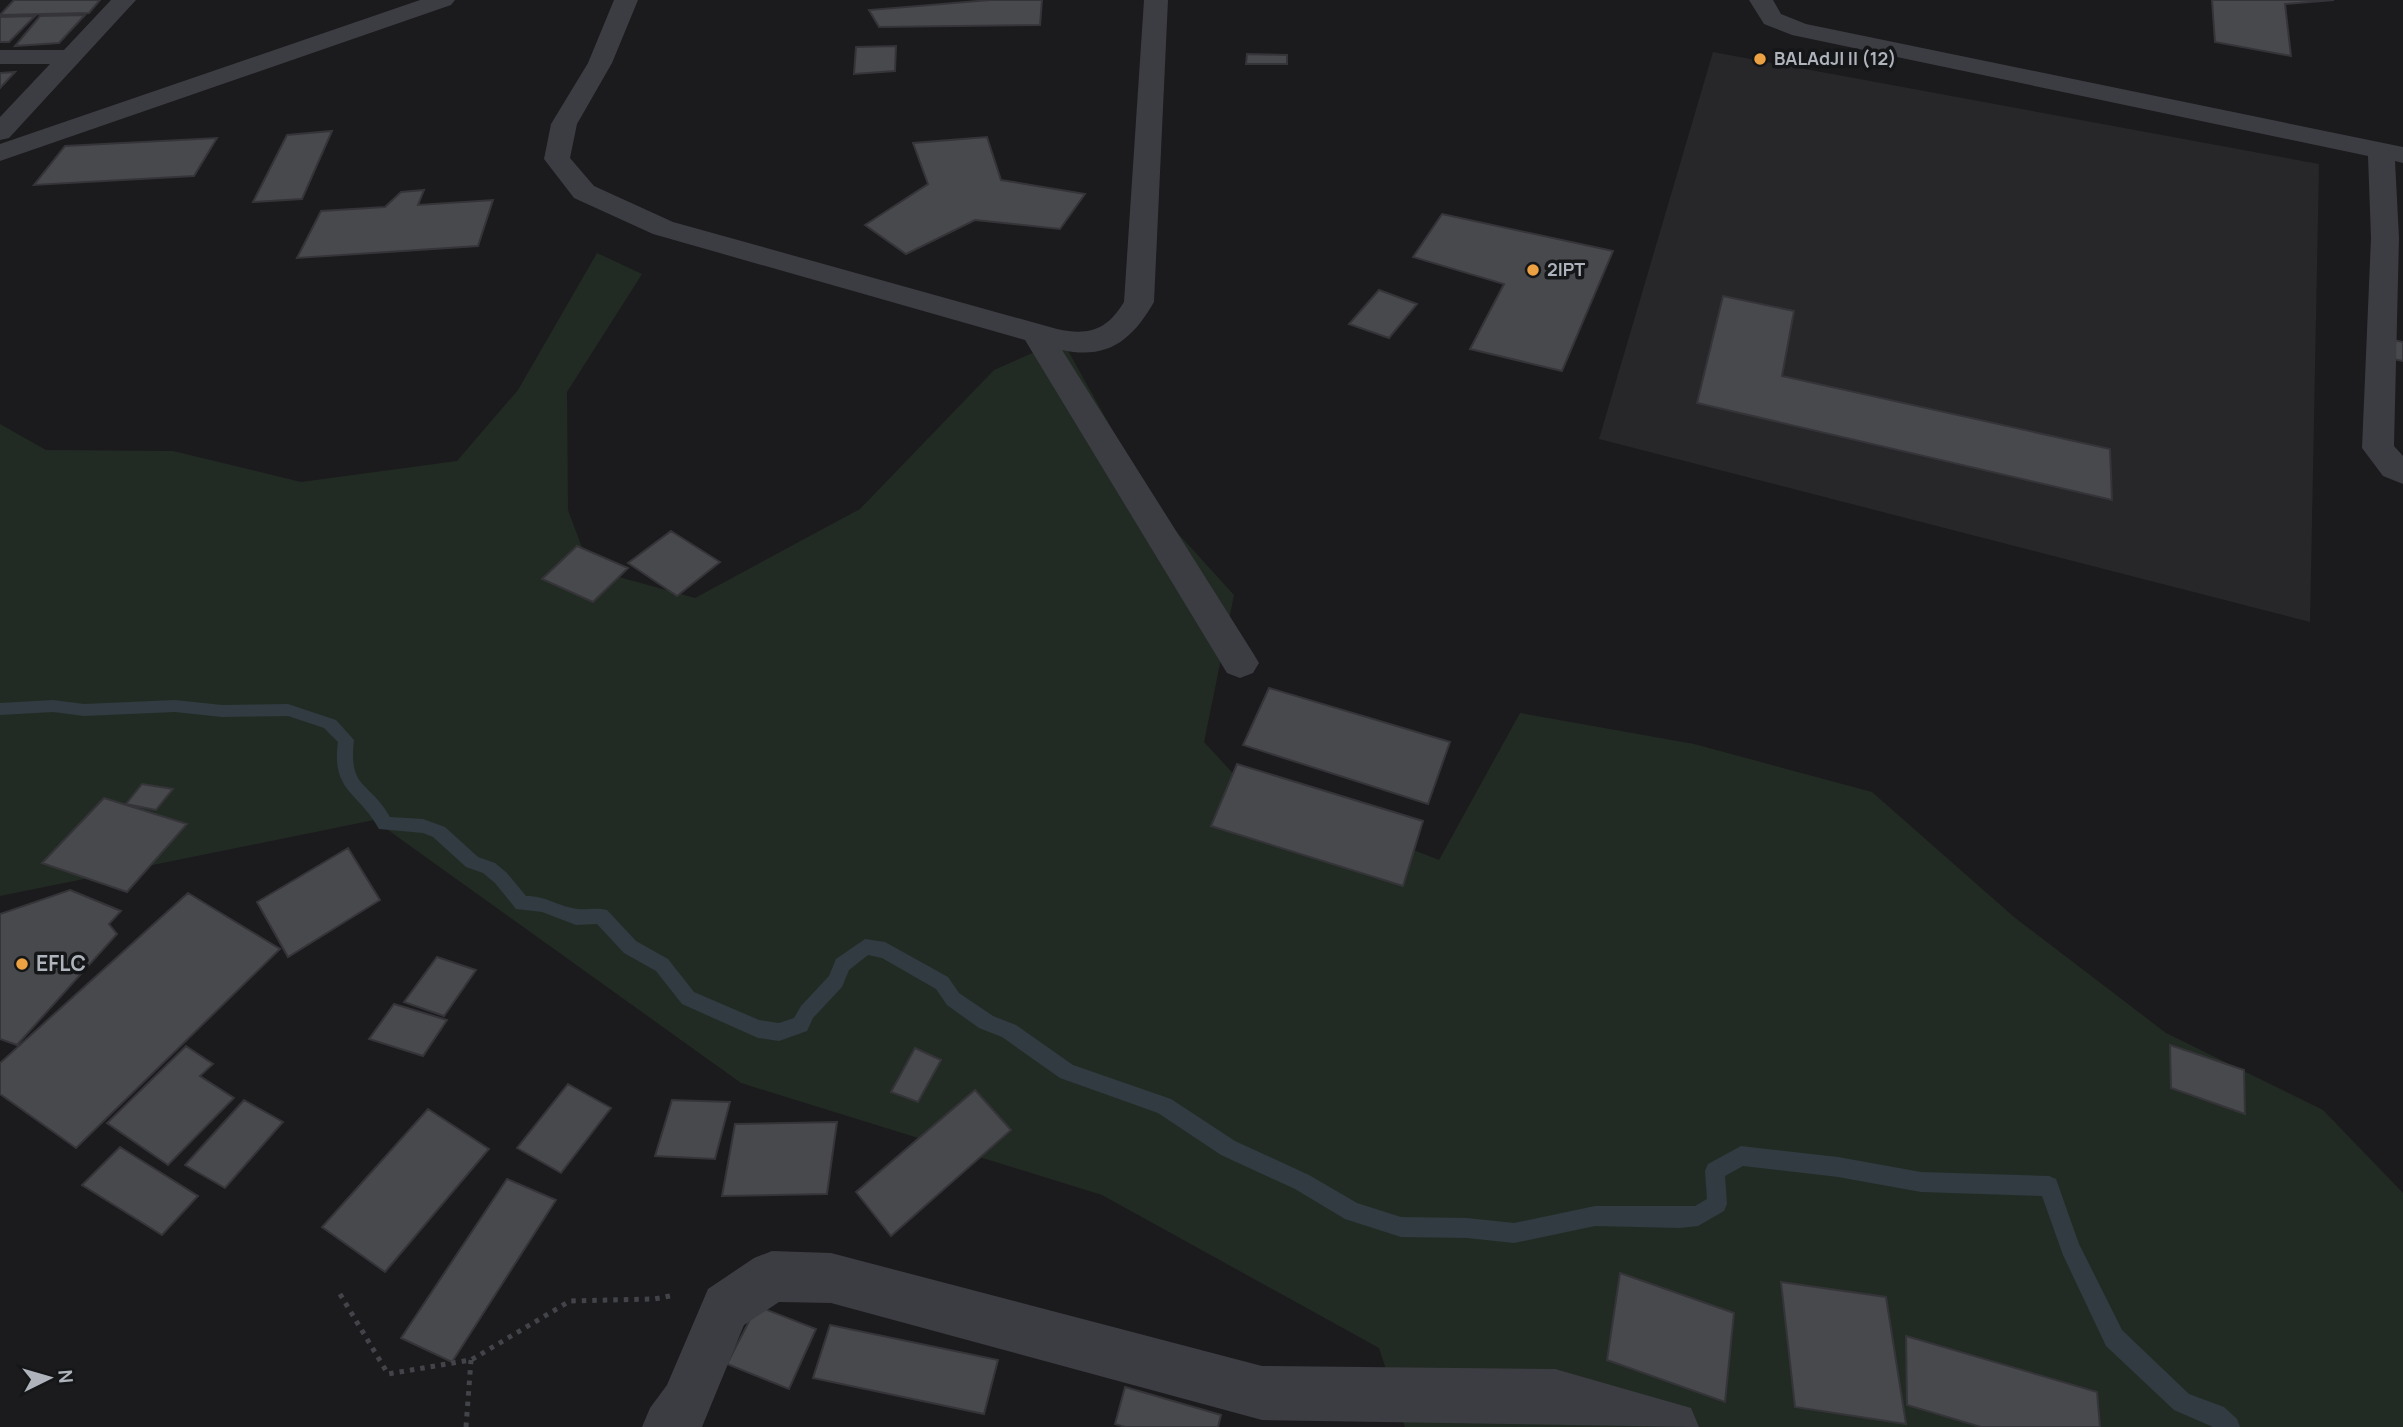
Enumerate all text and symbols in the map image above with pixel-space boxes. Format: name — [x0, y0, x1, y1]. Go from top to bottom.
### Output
place label: BALAdJI II (12) — [1774, 46, 1896, 70]
marker: BALAdJI II (12) — [1752, 51, 1768, 67]
place label: 2IPT — [1547, 257, 1585, 281]
marker: 2IPT — [1525, 262, 1541, 278]
place label: EFLC — [36, 949, 86, 977]
marker: EFLC — [14, 956, 30, 972]
north arrow — [14, 1343, 84, 1413]
text: N — [52, 1369, 79, 1384]

